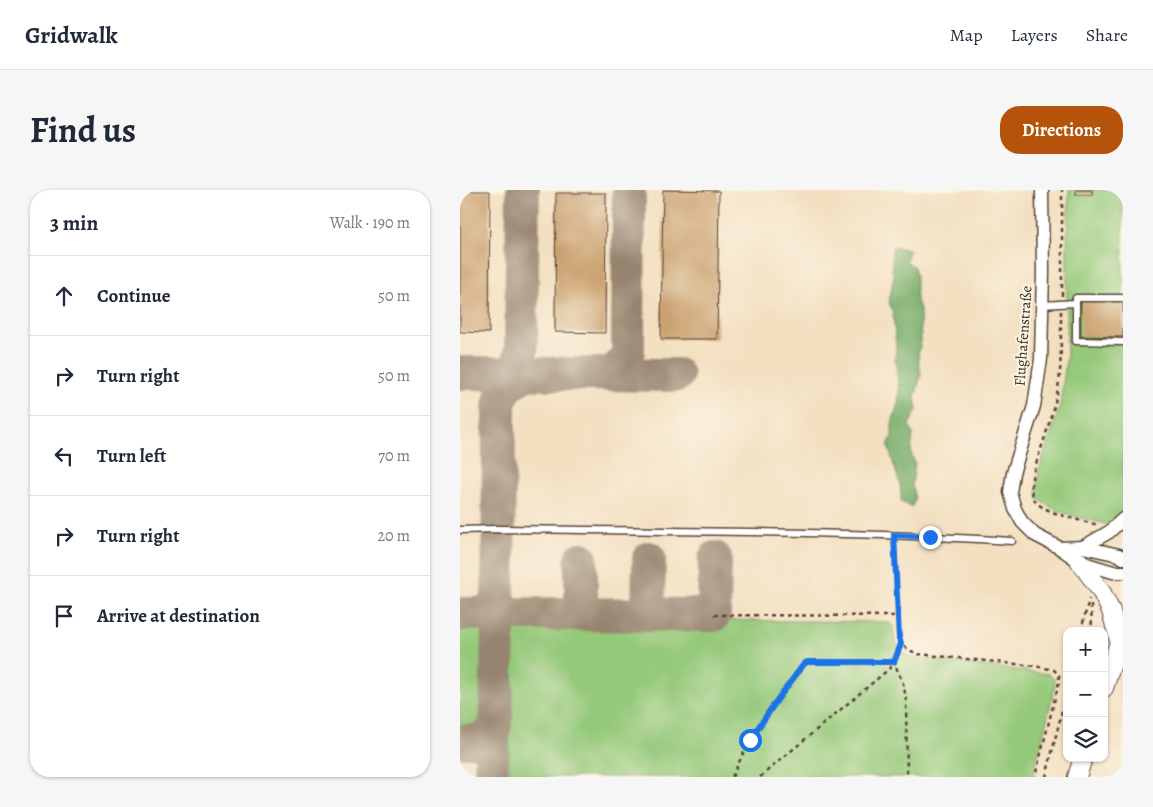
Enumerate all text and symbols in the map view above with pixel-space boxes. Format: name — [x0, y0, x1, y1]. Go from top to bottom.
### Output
text: Gridwalk — [25, 19, 118, 51]
text: Map — [950, 23, 983, 47]
text: Layers — [1011, 23, 1058, 47]
text: Share — [1086, 23, 1128, 47]
text: Find us — [30, 106, 136, 154]
button: Directions — [1000, 106, 1123, 154]
text: 3 min — [50, 209, 98, 237]
text: Walk · 190 m — [330, 212, 410, 234]
icon: ahead — [50, 282, 78, 310]
text: Continue — [97, 283, 171, 309]
text: 50 m — [378, 285, 410, 307]
street label: Flughafenstraße — [1010, 285, 1037, 387]
icon: right — [50, 362, 78, 390]
text: Turn right — [97, 363, 179, 389]
text: 50 m — [378, 365, 410, 387]
icon: left — [50, 442, 78, 470]
text: Turn left — [97, 443, 166, 469]
text: 70 m — [378, 445, 410, 467]
icon: right — [50, 522, 78, 550]
text: Turn right — [97, 523, 179, 549]
text: 20 m — [377, 525, 410, 547]
route end — [919, 526, 942, 549]
icon: arrive — [50, 602, 78, 630]
text: Arrive at destination — [97, 603, 260, 629]
map controls — [1063, 627, 1108, 762]
button: + — [1063, 627, 1108, 672]
button: − — [1063, 672, 1108, 717]
button: layers — [1063, 717, 1108, 762]
route start — [739, 729, 762, 752]

